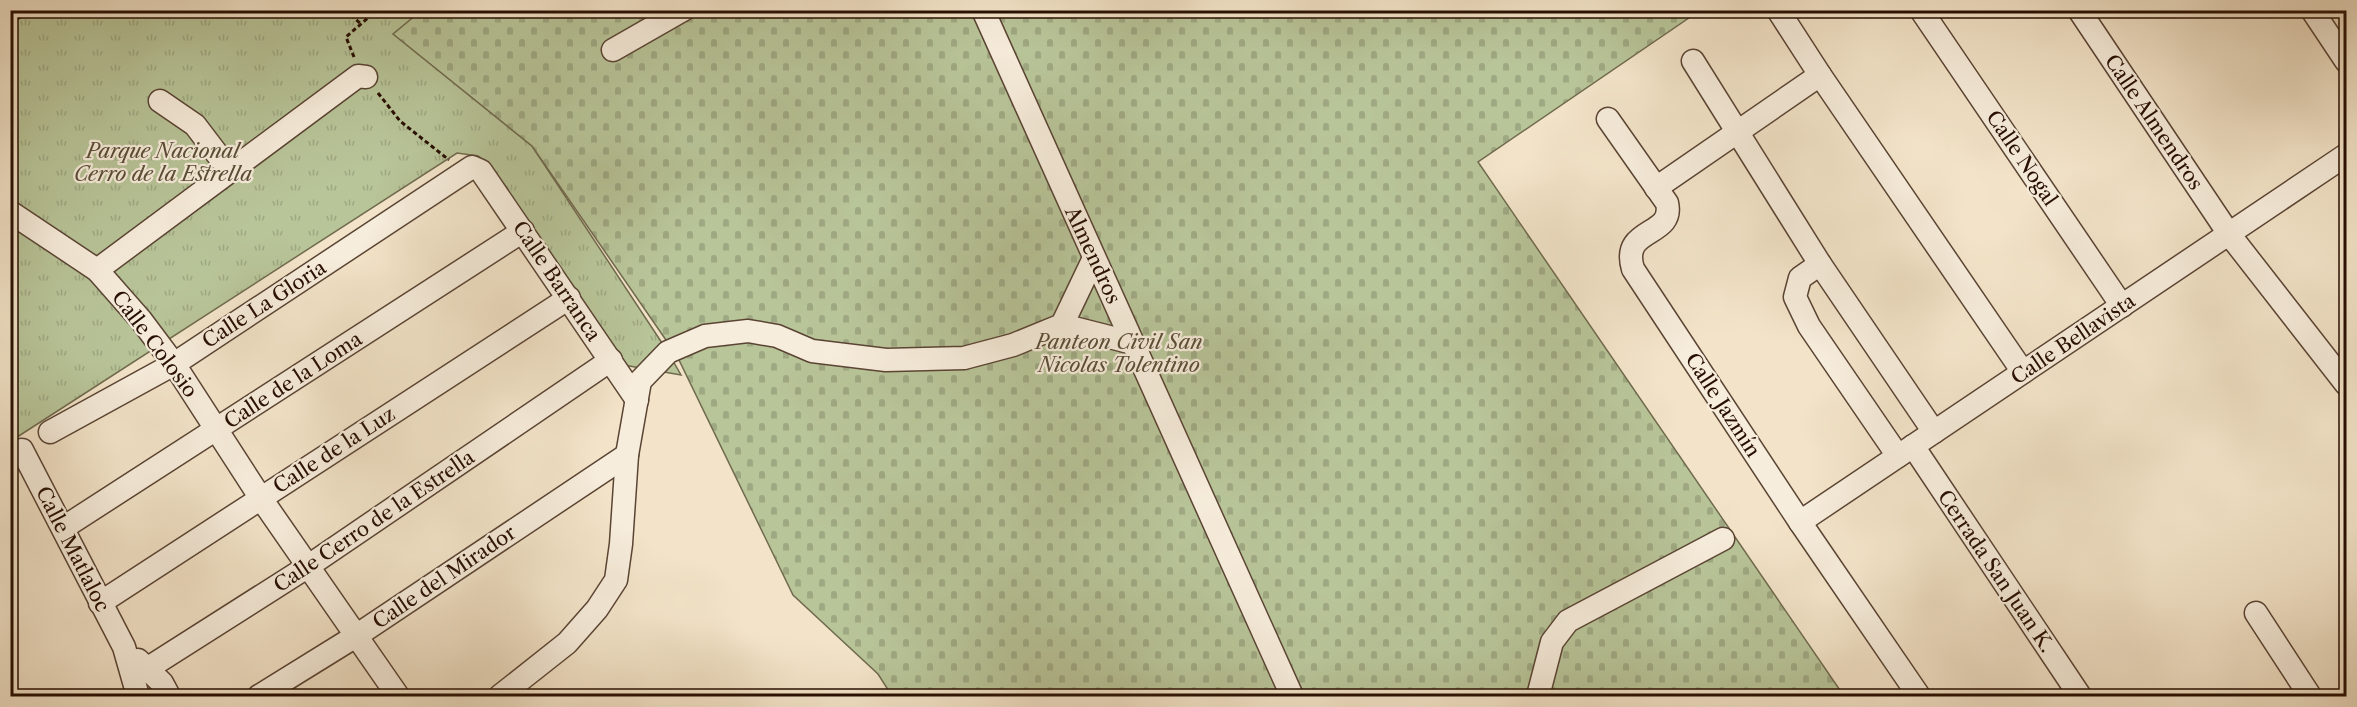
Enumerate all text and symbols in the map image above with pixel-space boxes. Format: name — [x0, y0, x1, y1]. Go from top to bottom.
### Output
street label: Calle Almendros — [2100, 50, 2208, 194]
street label: Calle Nogal — [1981, 106, 2063, 210]
park label: Parque Nacional Cerro de la Estrella — [74, 139, 252, 186]
street label: Almendros — [1060, 202, 1126, 307]
street label: Calle Barranca — [508, 216, 606, 346]
street label: Calle La Gloria — [198, 255, 331, 353]
street label: Calle Colosio — [107, 286, 203, 402]
street label: Calle Bellavista — [2006, 288, 2140, 389]
street label: Calle de la Loma — [220, 326, 367, 433]
park label: Panteon Civil San Nicolas Tolentino — [1034, 330, 1202, 377]
street label: Calle Jazmín — [1680, 348, 1766, 462]
street label: Calle de la Luz — [269, 402, 399, 498]
street label: Calle Cerro de la Estrella — [269, 445, 479, 597]
street label: Calle Matlaloc — [31, 482, 115, 616]
street label: Cerrada San Juan K. — [1933, 485, 2059, 657]
street label: Calle del Mirador — [368, 520, 520, 634]

